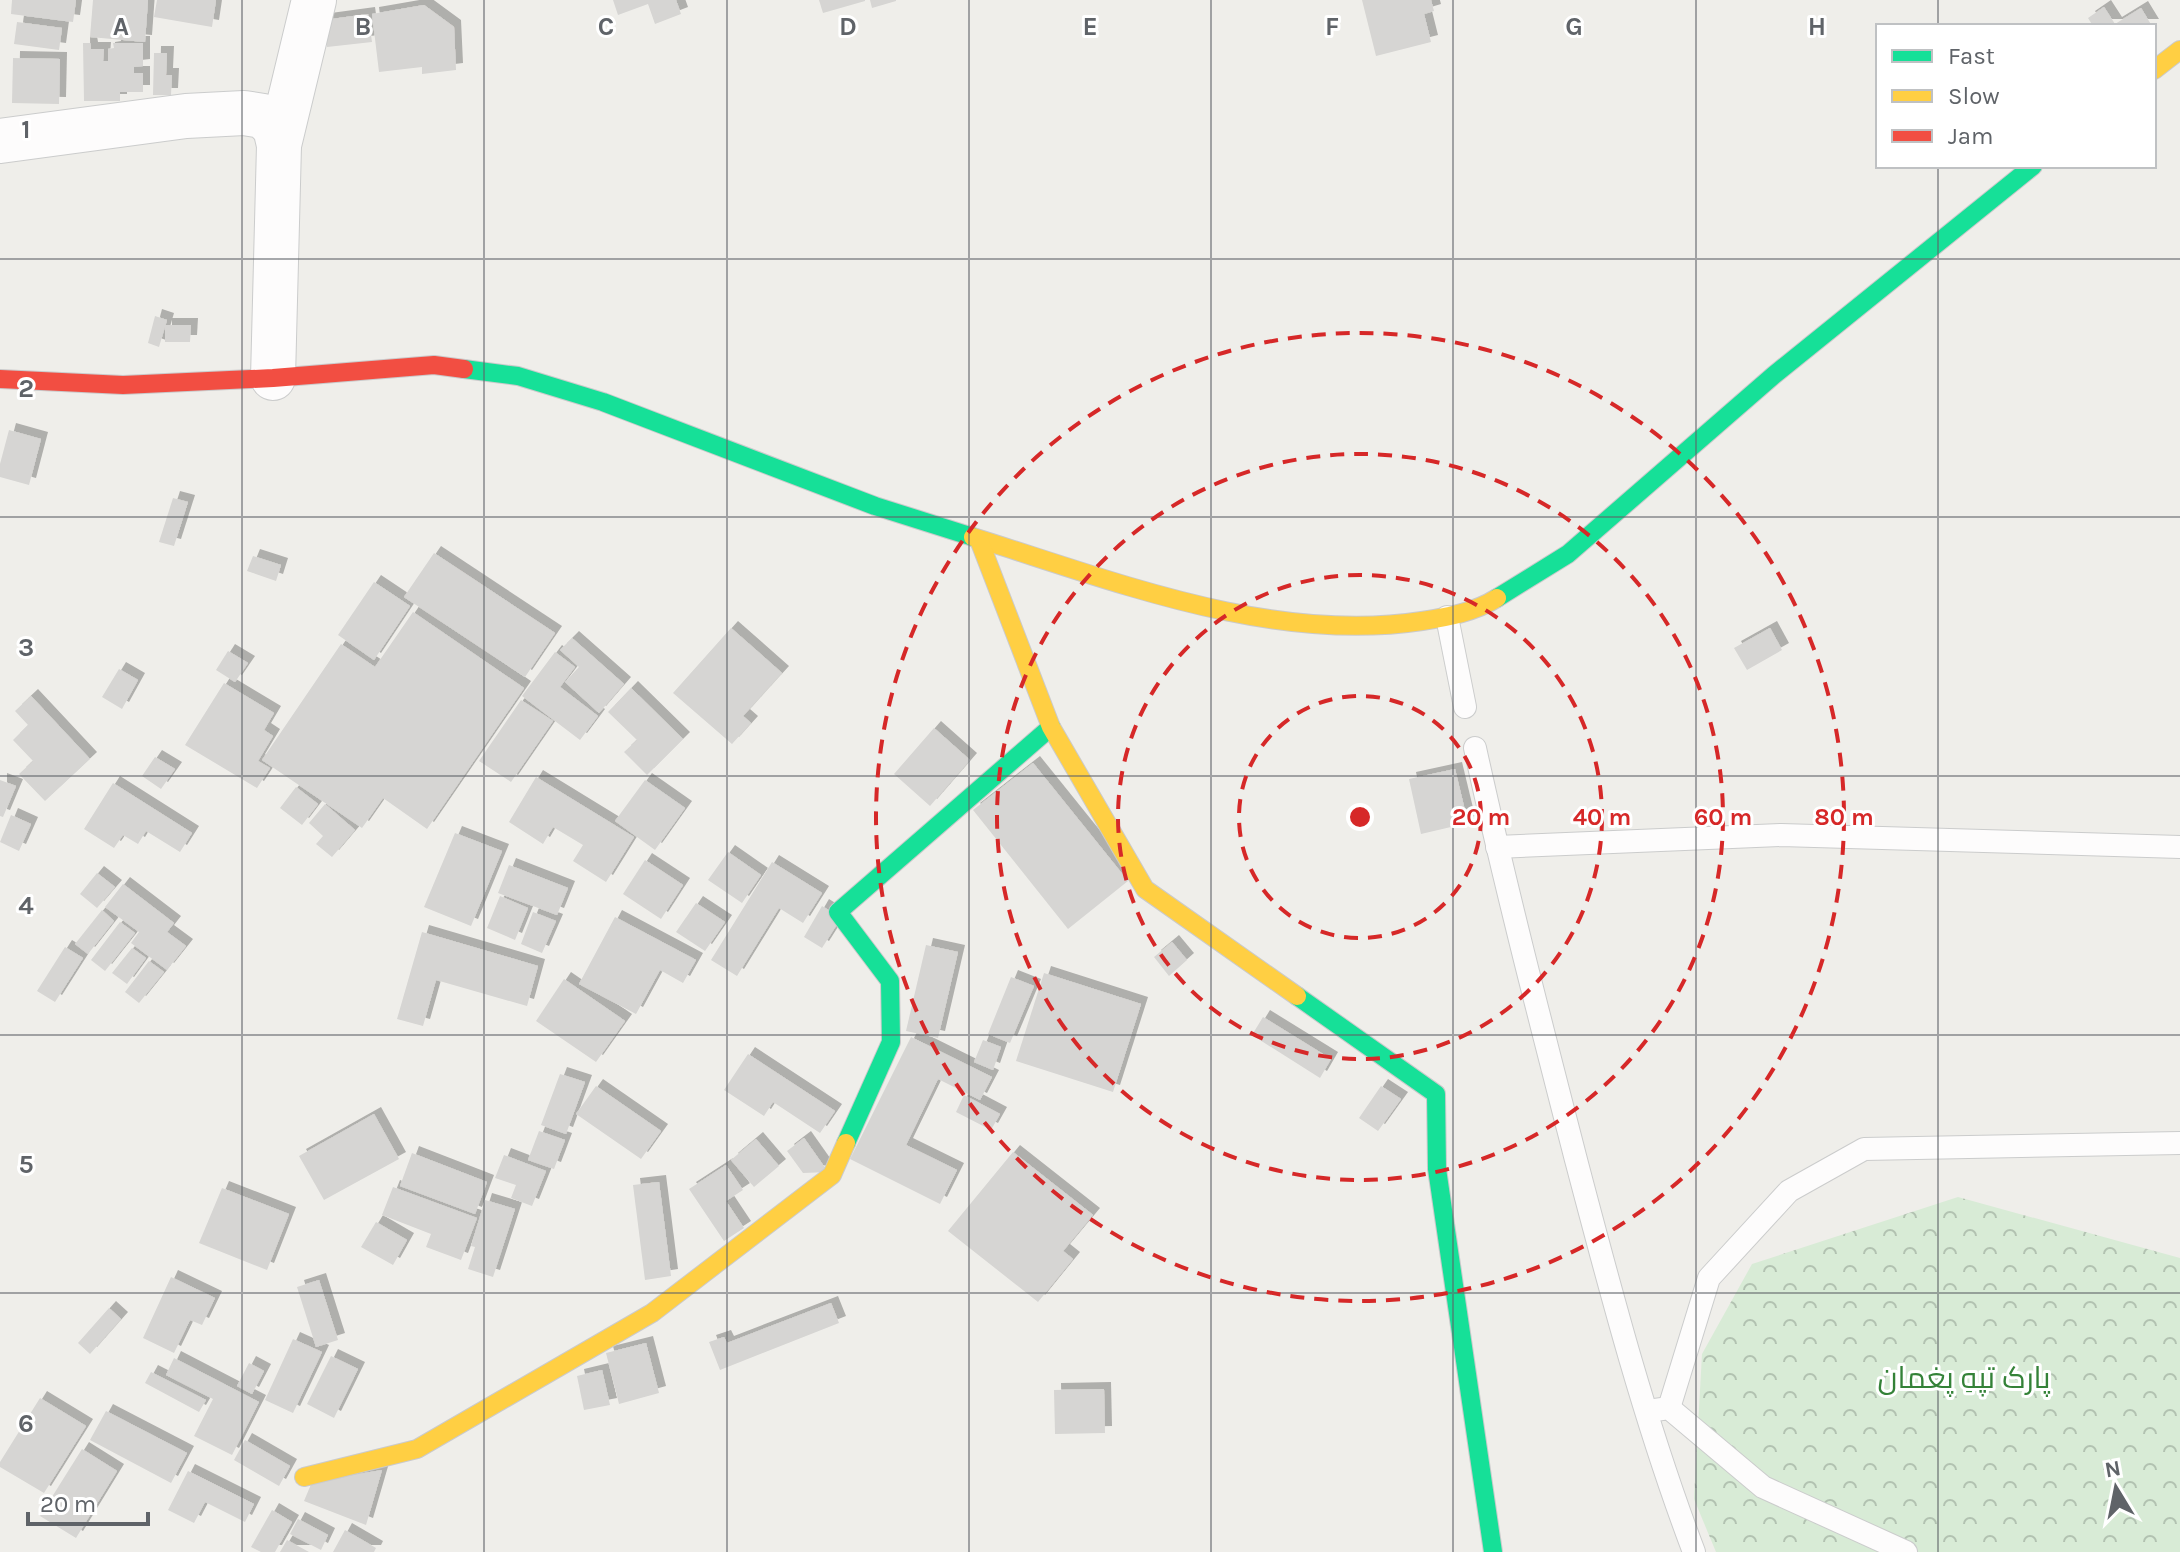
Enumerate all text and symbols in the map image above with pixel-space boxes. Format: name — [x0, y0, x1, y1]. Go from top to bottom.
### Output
text: A — [113, 11, 129, 42]
text: B — [355, 11, 371, 42]
text: C — [598, 11, 614, 42]
text: D — [839, 11, 857, 42]
text: E — [1082, 11, 1098, 42]
text: F — [1325, 11, 1339, 42]
text: G — [1565, 11, 1583, 42]
text: H — [1808, 11, 1826, 42]
legend — [1876, 24, 2156, 168]
text: Fast — [1948, 42, 1995, 70]
text: Slow — [1948, 82, 2000, 110]
text: 1 — [21, 114, 31, 145]
text: Jam — [1948, 122, 1993, 150]
text: 2 — [18, 373, 34, 404]
text: 3 — [18, 632, 34, 663]
centre of rings — [1346, 803, 1374, 831]
text: 20 m — [1452, 803, 1510, 831]
text: 40 m — [1573, 803, 1631, 831]
text: 60 m — [1694, 803, 1752, 831]
text: 80 m — [1814, 803, 1874, 831]
text: 4 — [18, 890, 34, 921]
text: 5 — [18, 1149, 34, 1180]
park label: پارک تپهِ پغمان — [1878, 1360, 2050, 1397]
text: 6 — [18, 1408, 34, 1439]
north arrow — [2076, 1448, 2156, 1528]
text: N — [2103, 1455, 2123, 1483]
scale bar — [28, 1476, 148, 1526]
text: 20 m — [40, 1490, 96, 1518]

